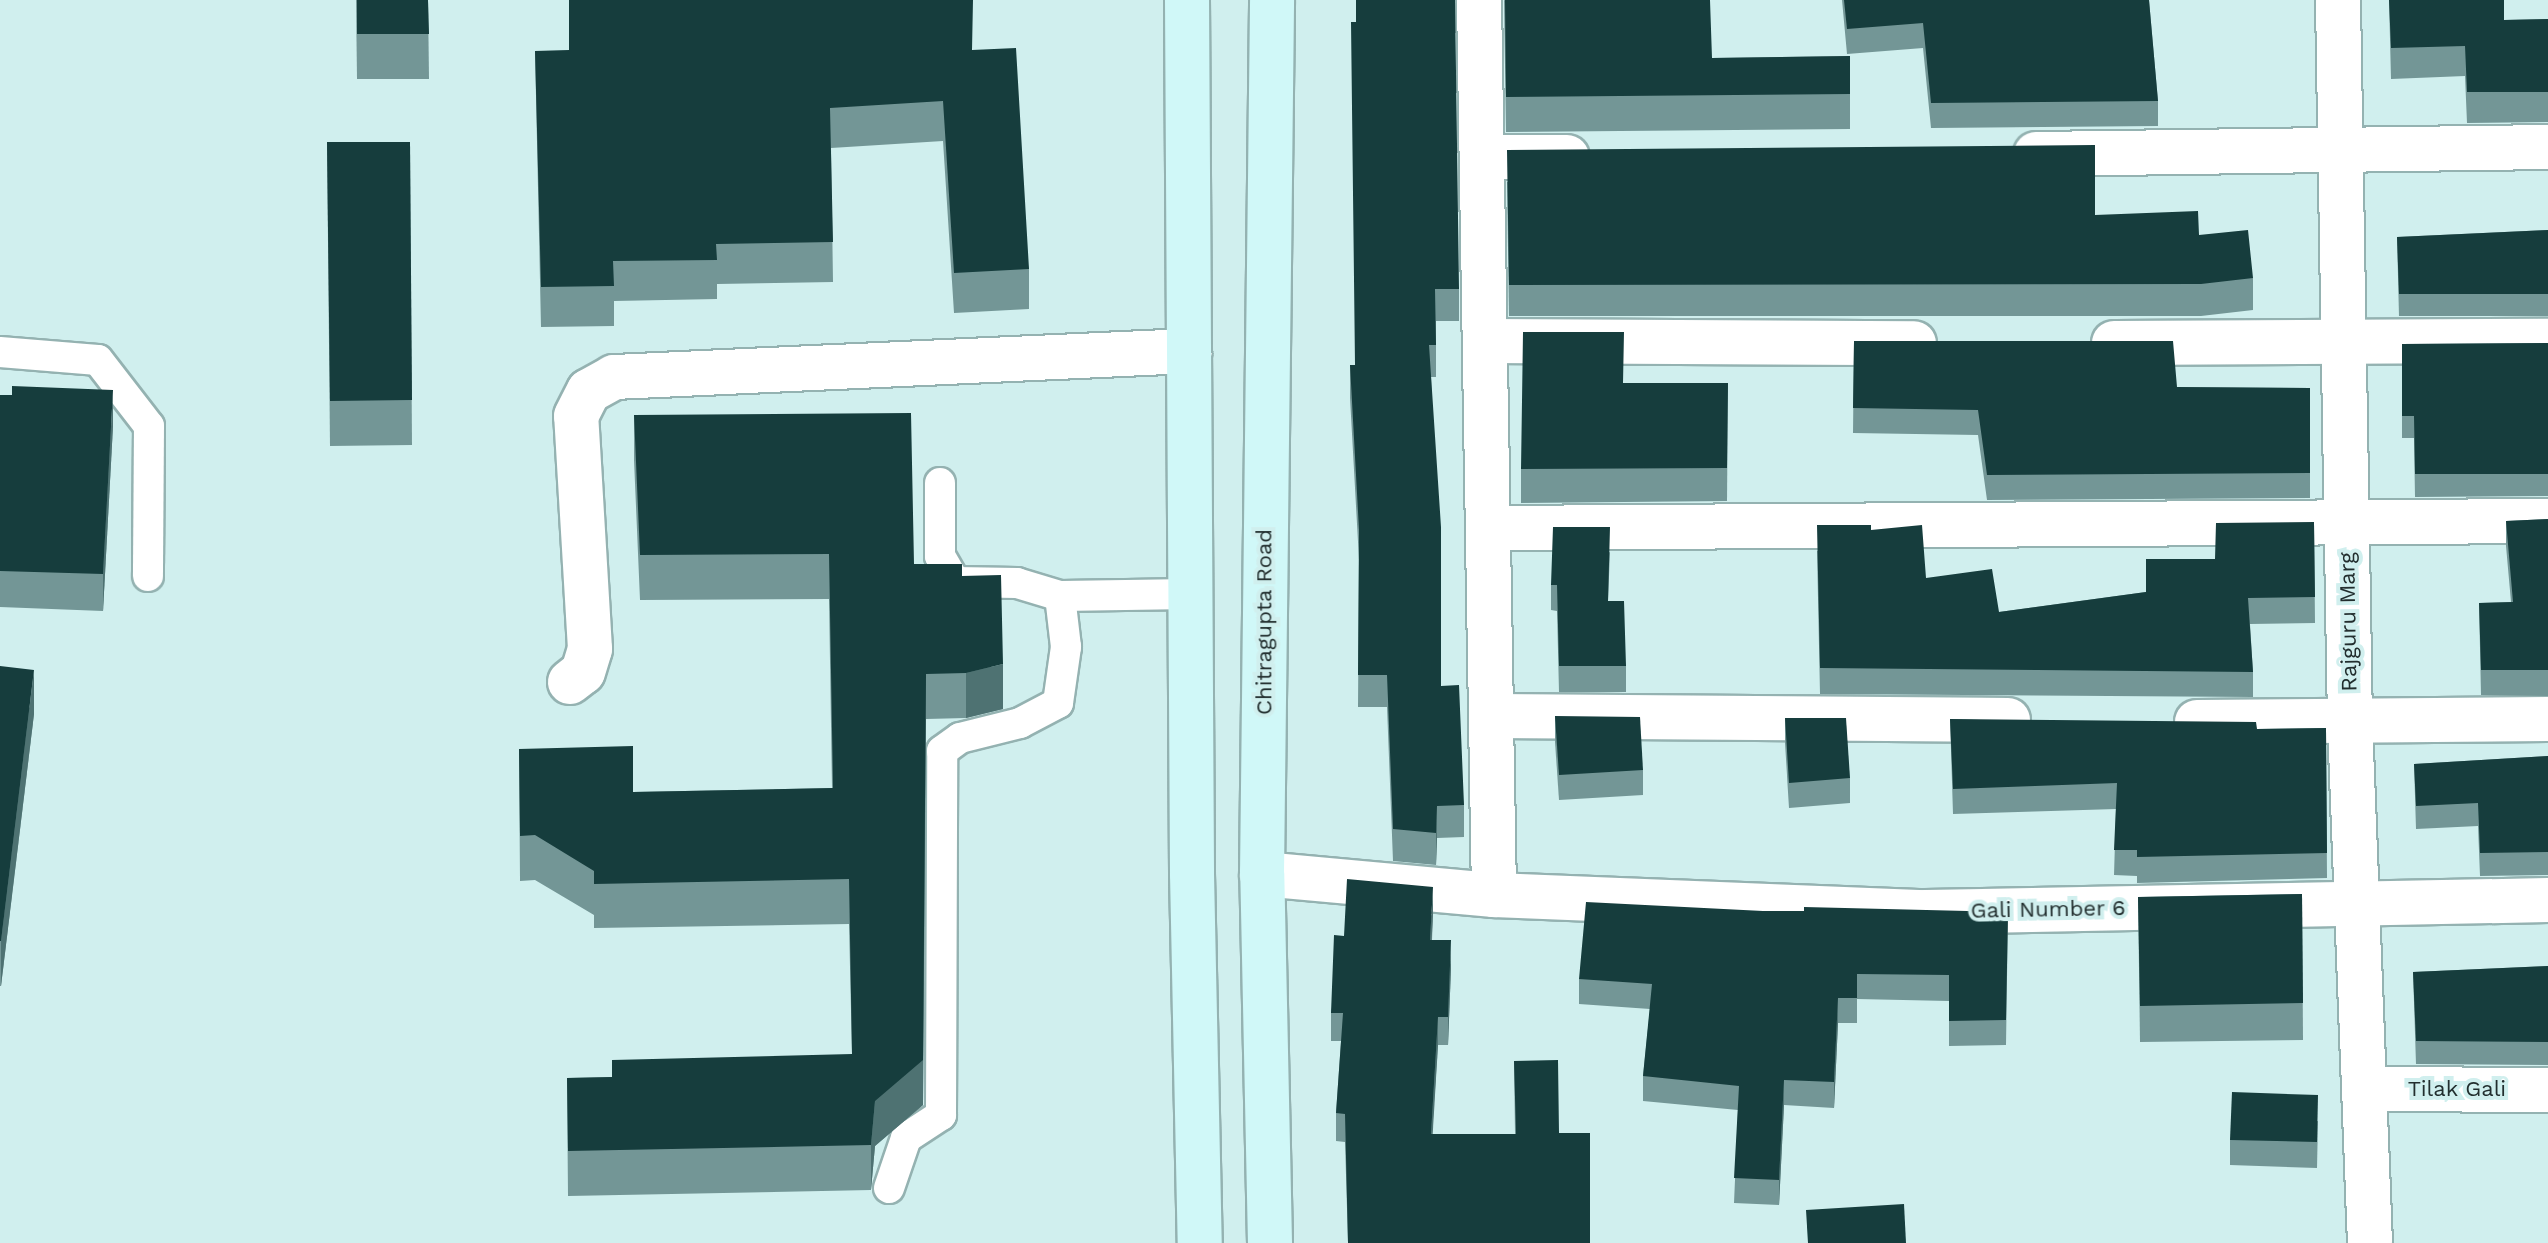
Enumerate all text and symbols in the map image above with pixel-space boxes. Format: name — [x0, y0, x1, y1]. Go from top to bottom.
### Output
street label: Chitragupta Road — [1251, 529, 1277, 715]
street label: Rajguru Marg — [2334, 552, 2362, 692]
street label: Gali Number 6 — [1970, 894, 2126, 924]
street label: Tilak Gali — [2408, 1076, 2506, 1102]

